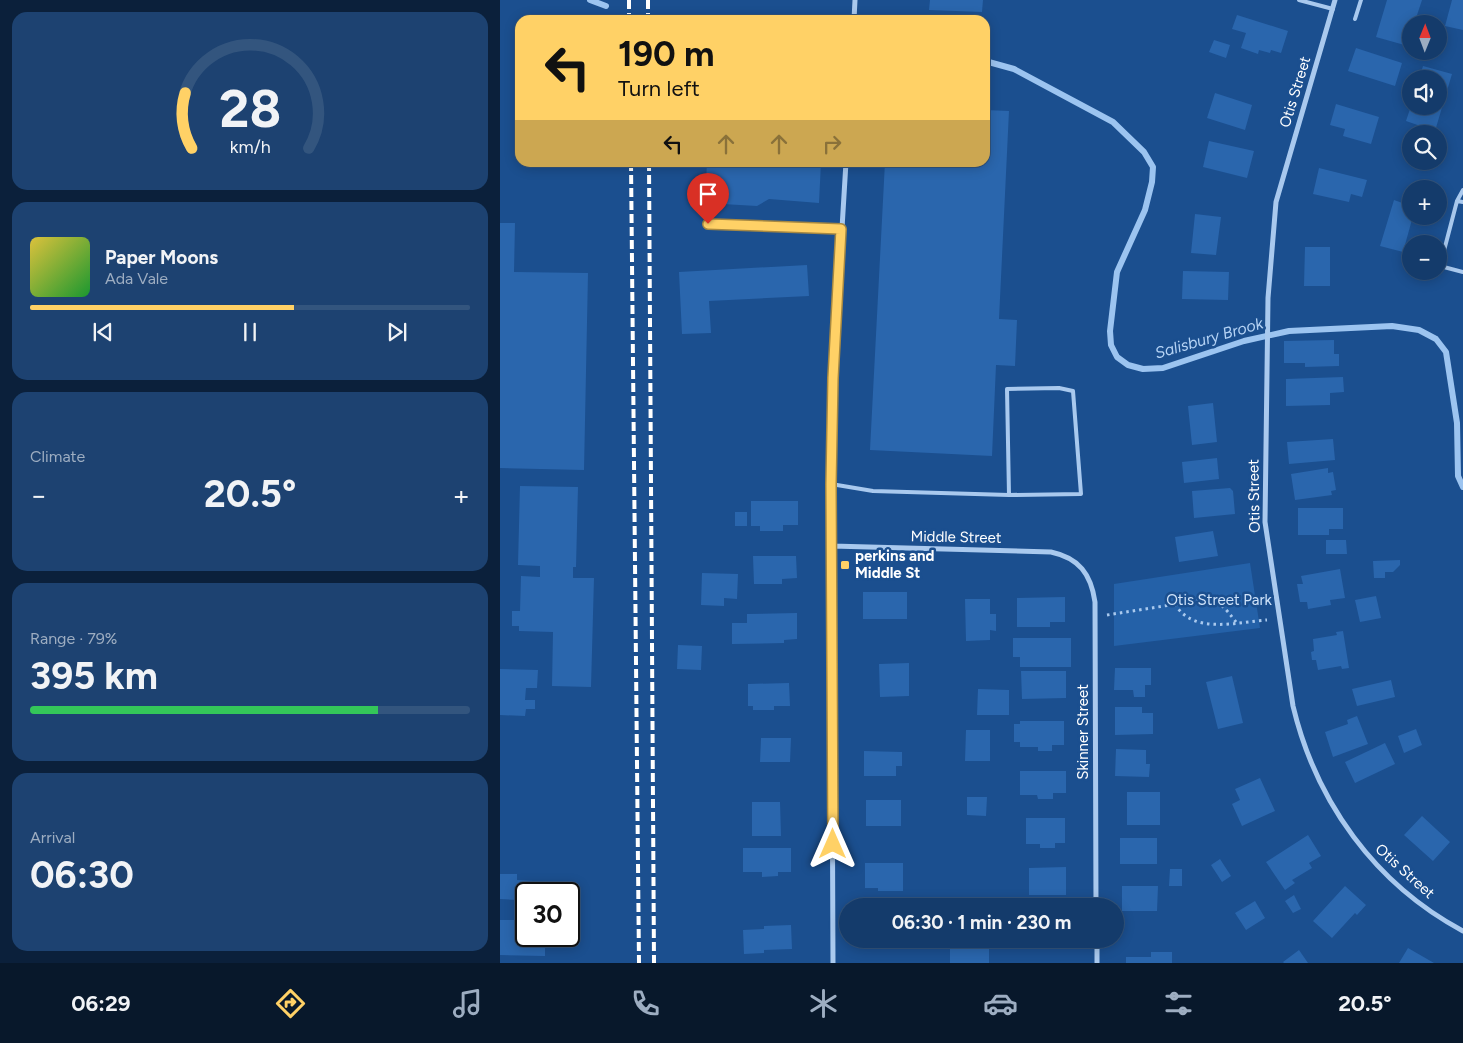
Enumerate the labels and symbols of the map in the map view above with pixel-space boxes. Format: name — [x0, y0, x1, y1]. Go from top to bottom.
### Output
north arrow — [1402, 15, 1448, 60]
street label: Otis Street — [1276, 54, 1314, 130]
pin — [687, 173, 729, 224]
water label: Salisbury Brook — [1153, 313, 1266, 363]
street label: Otis Street — [1244, 459, 1264, 533]
street label: Middle Street — [910, 527, 1002, 547]
place label: perkins and Middle St — [855, 547, 935, 582]
marker: perkins and Middle St — [839, 559, 851, 571]
park label: Otis Street Park — [1166, 591, 1273, 609]
street label: Skinner Street — [1074, 684, 1092, 780]
position arrow — [806, 817, 858, 869]
street label: Otis Street — [1372, 840, 1439, 902]
speed limit sign: 30 — [515, 882, 580, 947]

